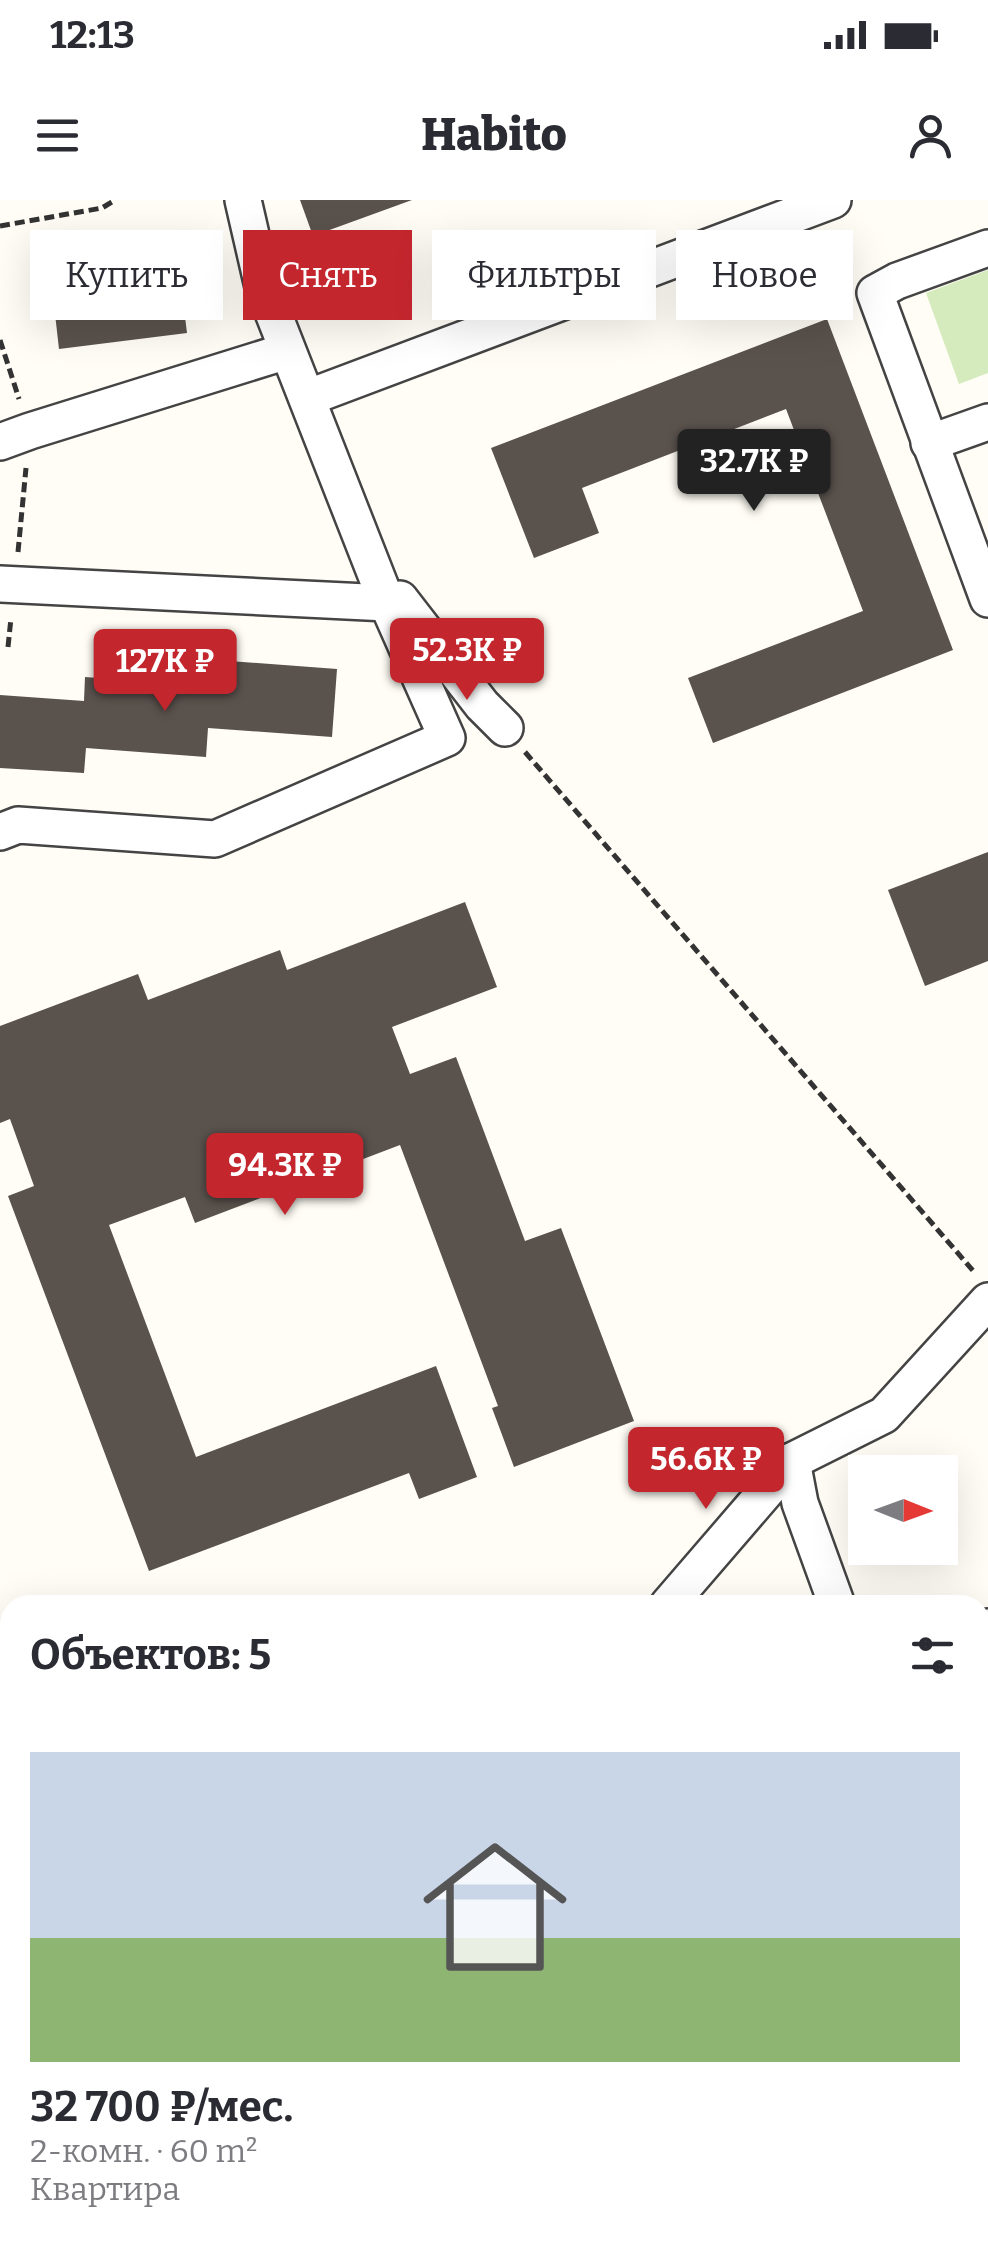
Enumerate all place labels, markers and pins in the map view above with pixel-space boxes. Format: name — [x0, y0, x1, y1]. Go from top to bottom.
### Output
pin: 32.7K ₽ — [662, 429, 846, 514]
pin: 52.3K ₽ — [375, 618, 559, 703]
pin: 127K ₽ — [84, 629, 246, 714]
pin: 94.3K ₽ — [193, 1133, 377, 1218]
pin: 56.6K ₽ — [614, 1427, 798, 1512]

